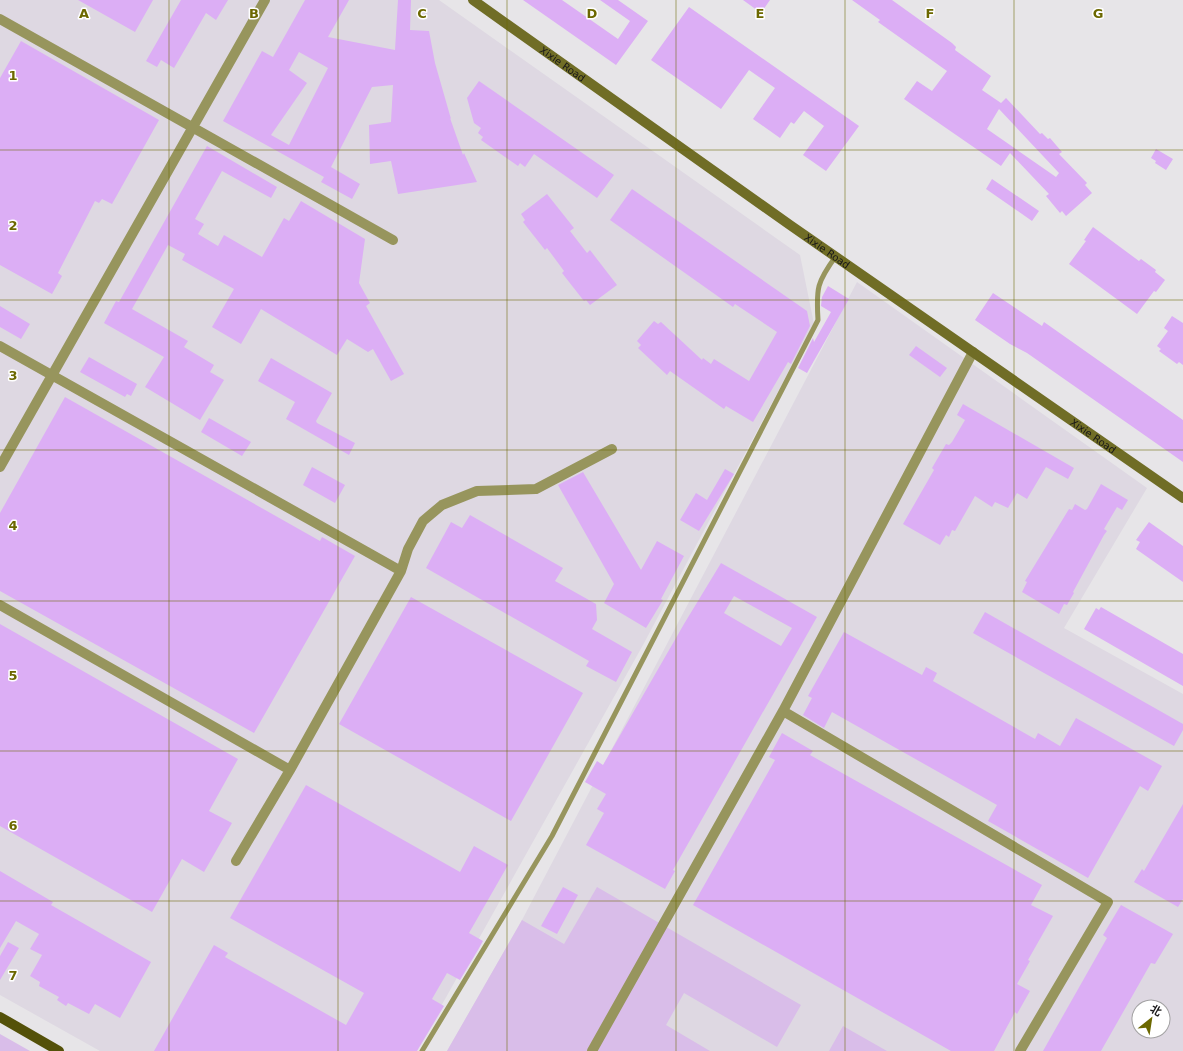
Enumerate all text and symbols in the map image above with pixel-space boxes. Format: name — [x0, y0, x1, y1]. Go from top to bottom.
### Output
text: A — [79, 6, 89, 21]
text: B — [249, 6, 259, 21]
text: C — [417, 6, 427, 21]
text: D — [587, 6, 598, 21]
text: E — [756, 6, 764, 21]
text: F — [926, 6, 934, 21]
text: G — [1093, 6, 1103, 21]
street label: Xixie Road — [538, 44, 587, 83]
text: 1 — [8, 68, 18, 83]
text: 2 — [8, 218, 18, 233]
street label: Xixie Road — [802, 231, 852, 270]
text: 3 — [8, 368, 18, 383]
street label: Xixie Road — [1068, 416, 1118, 455]
text: 4 — [8, 518, 18, 533]
text: 5 — [8, 668, 18, 683]
text: 6 — [8, 818, 18, 833]
text: 7 — [8, 968, 18, 983]
north arrow — [1131, 999, 1171, 1039]
text: 北 — [1148, 1002, 1164, 1019]

